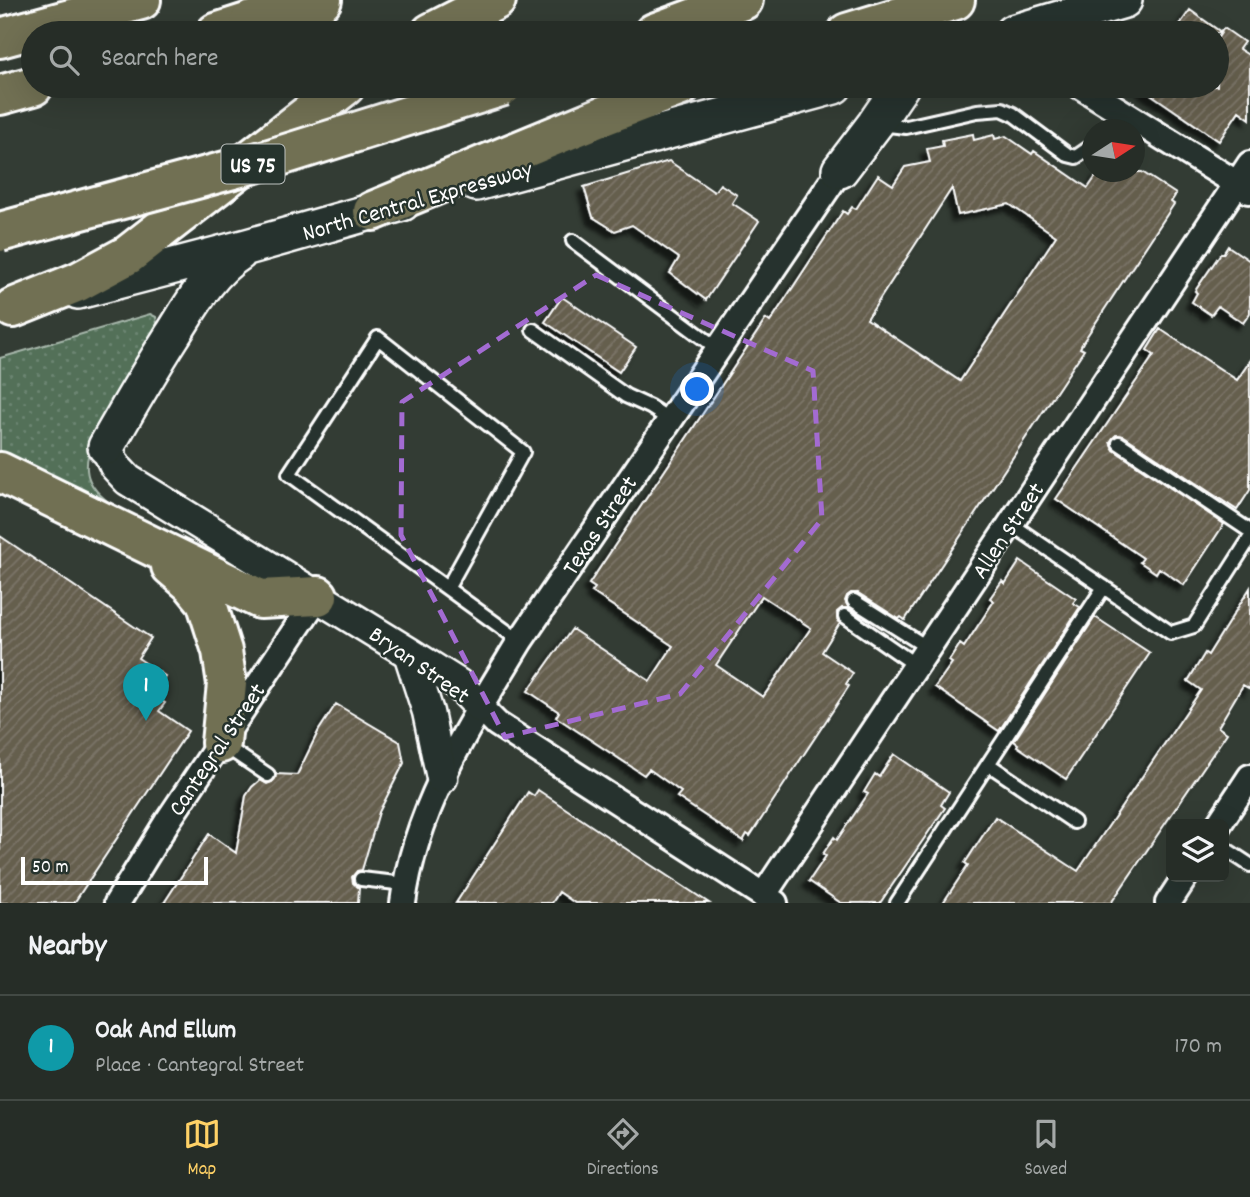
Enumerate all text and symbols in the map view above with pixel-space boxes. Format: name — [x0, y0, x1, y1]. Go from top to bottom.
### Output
search box — [21, 21, 1229, 98]
icon: search — [45, 41, 83, 79]
text: Search here — [101, 41, 219, 78]
north arrow — [1082, 119, 1145, 182]
road number: US 75 — [222, 144, 284, 183]
street label: North Central Expressway — [299, 153, 538, 252]
your location — [680, 372, 714, 406]
street label: Texas Street — [555, 470, 648, 584]
street label: Allen Street — [965, 476, 1054, 587]
street label: Bryan Street — [361, 619, 476, 714]
pin: 1 — [123, 663, 169, 721]
street label: Cantegral Street — [161, 677, 276, 824]
map controls — [1166, 819, 1229, 882]
button: layers — [1166, 819, 1229, 882]
scale bar — [21, 854, 208, 886]
text: 50 m — [32, 855, 69, 882]
text: Nearby — [28, 927, 106, 970]
text: Oak And Ellum — [95, 1013, 236, 1050]
text: 1 — [48, 1031, 54, 1064]
text: 170 m — [1175, 1031, 1222, 1064]
text: Place · Cantegral Street — [95, 1050, 304, 1083]
tab: Map — [183, 1115, 221, 1184]
tab: Directions — [587, 1115, 659, 1184]
tab: Saved — [1025, 1115, 1067, 1184]

